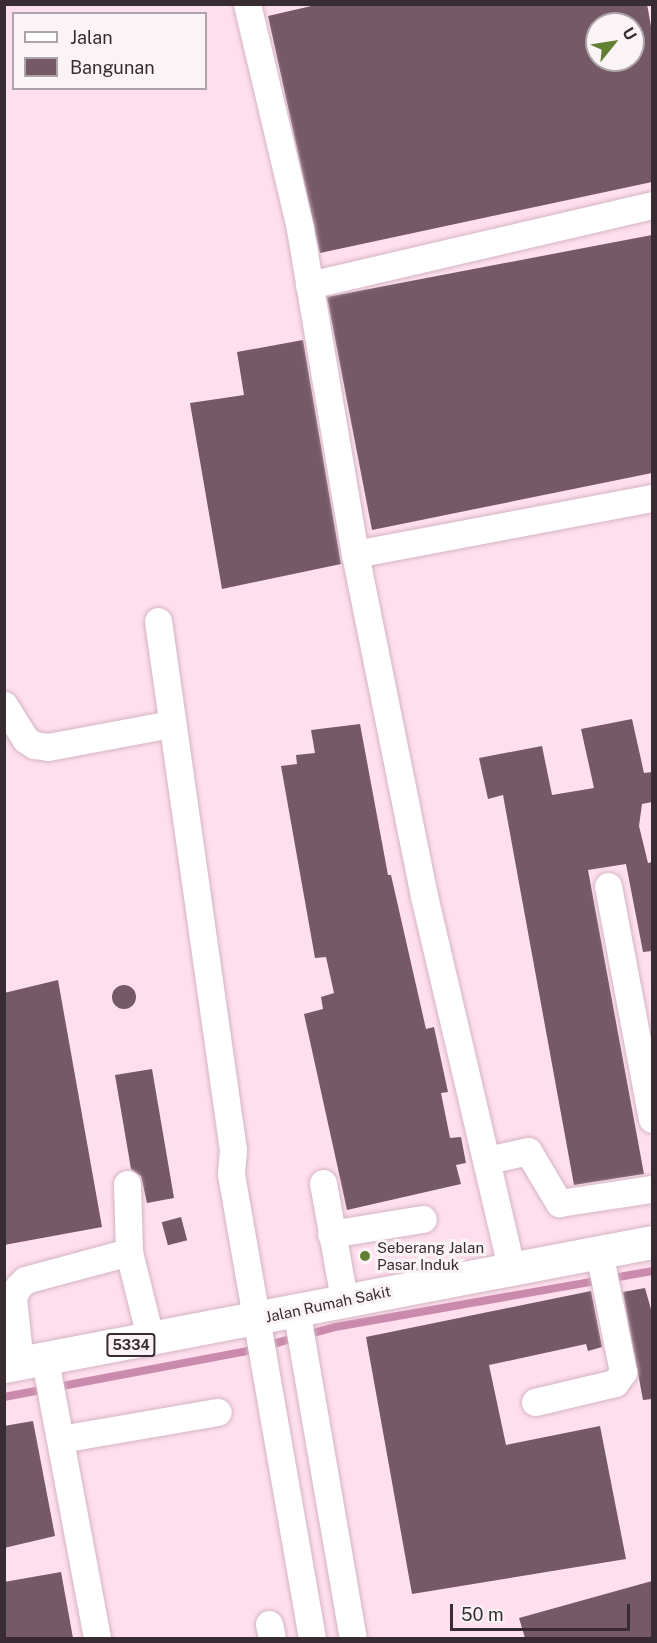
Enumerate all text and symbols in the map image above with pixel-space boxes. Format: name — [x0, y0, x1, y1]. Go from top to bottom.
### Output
legend — [12, 12, 207, 90]
north arrow — [585, 12, 645, 72]
text: U — [618, 24, 640, 44]
text: Jalan — [70, 27, 113, 48]
text: Bangunan — [70, 57, 155, 78]
place label: Seberang Jalan Pasar Induk — [377, 1238, 484, 1273]
marker: Seberang Jalan Pasar Induk — [358, 1249, 372, 1263]
street label: Jalan Rumah Sakit — [264, 1282, 392, 1326]
road number: 5334 — [106, 1334, 156, 1356]
scale bar — [453, 1592, 633, 1630]
text: 50 m — [461, 1604, 504, 1625]

